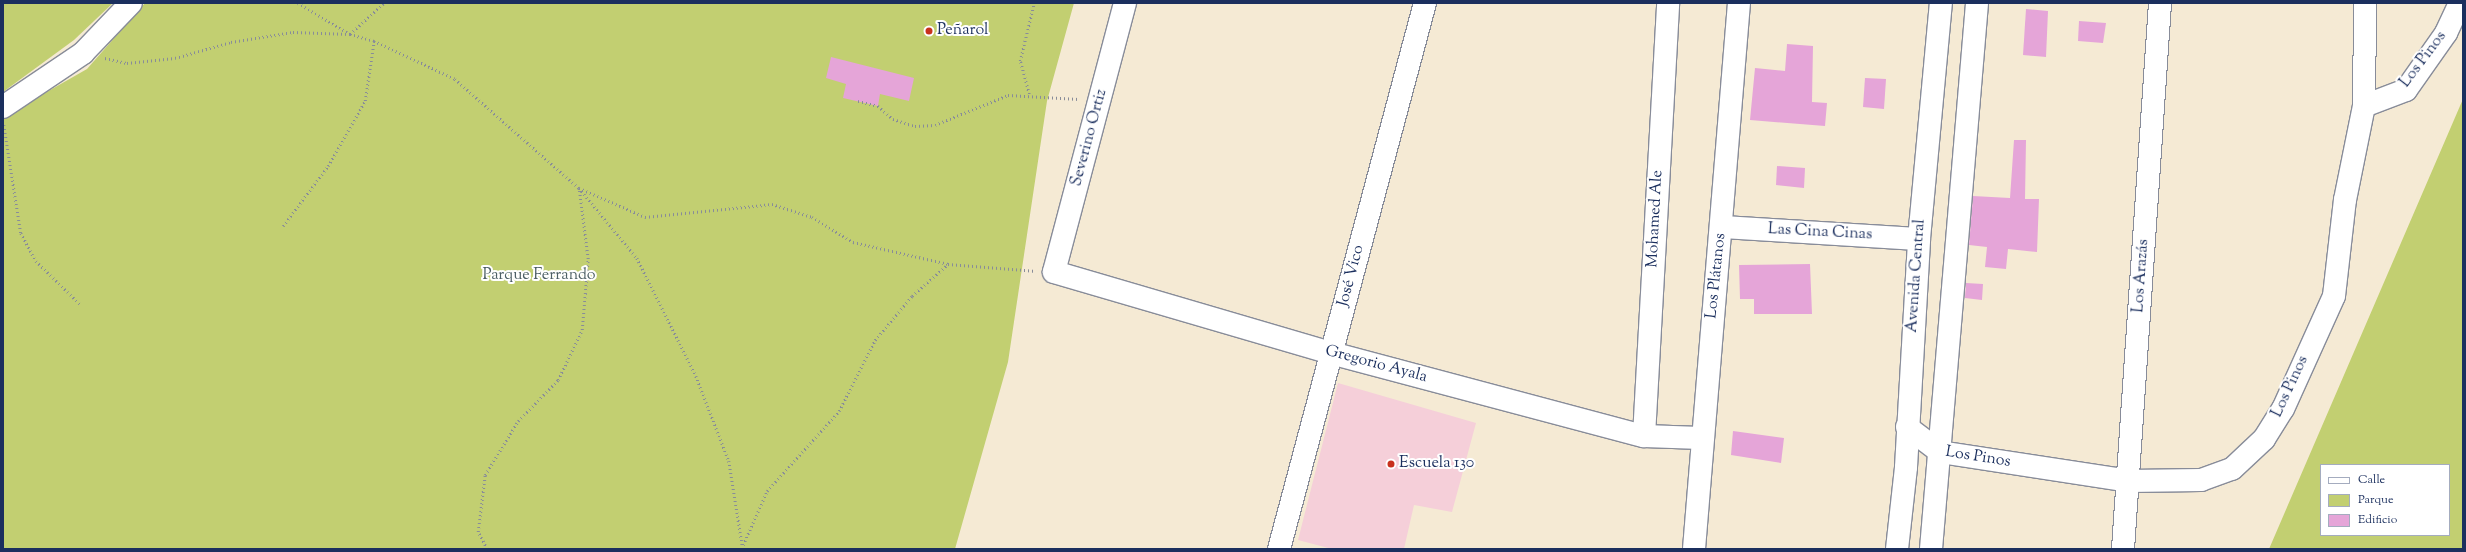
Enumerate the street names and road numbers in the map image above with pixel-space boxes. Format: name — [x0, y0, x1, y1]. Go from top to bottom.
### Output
street label: Los Pinos — [2397, 28, 2451, 92]
street label: Severino Ortiz — [1068, 87, 1112, 189]
street label: Mohamed Ale — [1644, 170, 1668, 268]
street label: Avenida Central — [1903, 219, 1931, 333]
street label: Las Cina Cinas — [1767, 221, 1873, 245]
street label: Los Plátanos — [1703, 232, 1731, 320]
street label: Los Arazás — [2130, 238, 2154, 314]
street label: José Vico — [1335, 243, 1369, 309]
street label: Gregorio Ayala — [1323, 342, 1429, 388]
street label: Los Pinos — [2268, 353, 2314, 421]
street label: Los Pinos — [1944, 443, 2012, 473]

